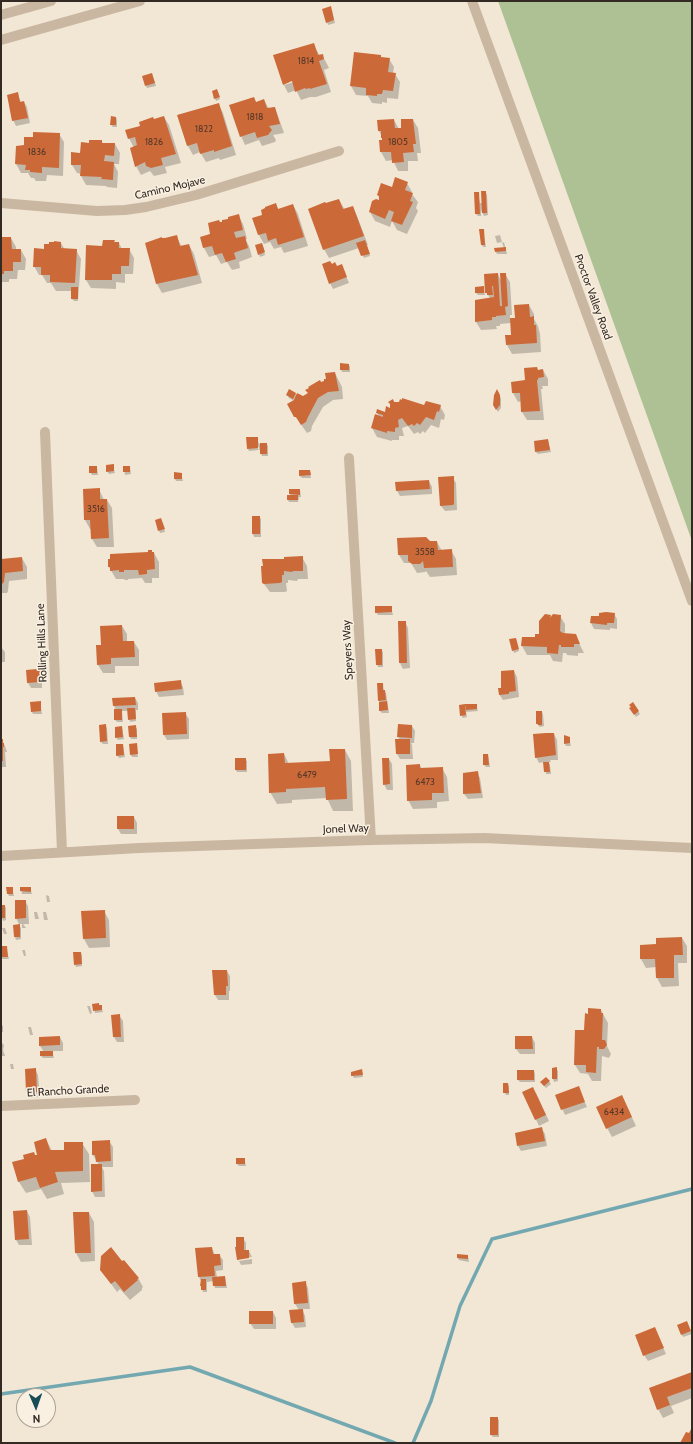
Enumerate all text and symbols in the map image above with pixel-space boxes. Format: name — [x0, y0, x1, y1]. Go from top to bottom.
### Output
house number: 1814 — [298, 56, 314, 66]
house number: 1818 — [247, 112, 263, 122]
house number: 1822 — [195, 124, 213, 134]
house number: 1826 — [145, 137, 163, 147]
house number: 1805 — [388, 137, 408, 147]
house number: 1836 — [28, 147, 46, 157]
street label: Camino Mojave — [133, 173, 207, 203]
street label: Proctor Valley Road — [571, 252, 615, 342]
house number: 3516 — [87, 504, 105, 514]
house number: 3558 — [415, 547, 435, 557]
street label: Rolling Hills Lane — [34, 603, 50, 683]
street label: Speyers Way — [340, 620, 356, 680]
house number: 6479 — [297, 770, 317, 780]
house number: 6473 — [415, 777, 435, 787]
street label: Jonel Way — [323, 822, 369, 836]
street label: El Rancho Grande — [26, 1082, 110, 1100]
house number: 6434 — [604, 1107, 624, 1117]
north arrow — [16, 1388, 56, 1428]
text: N — [32, 1412, 41, 1426]

